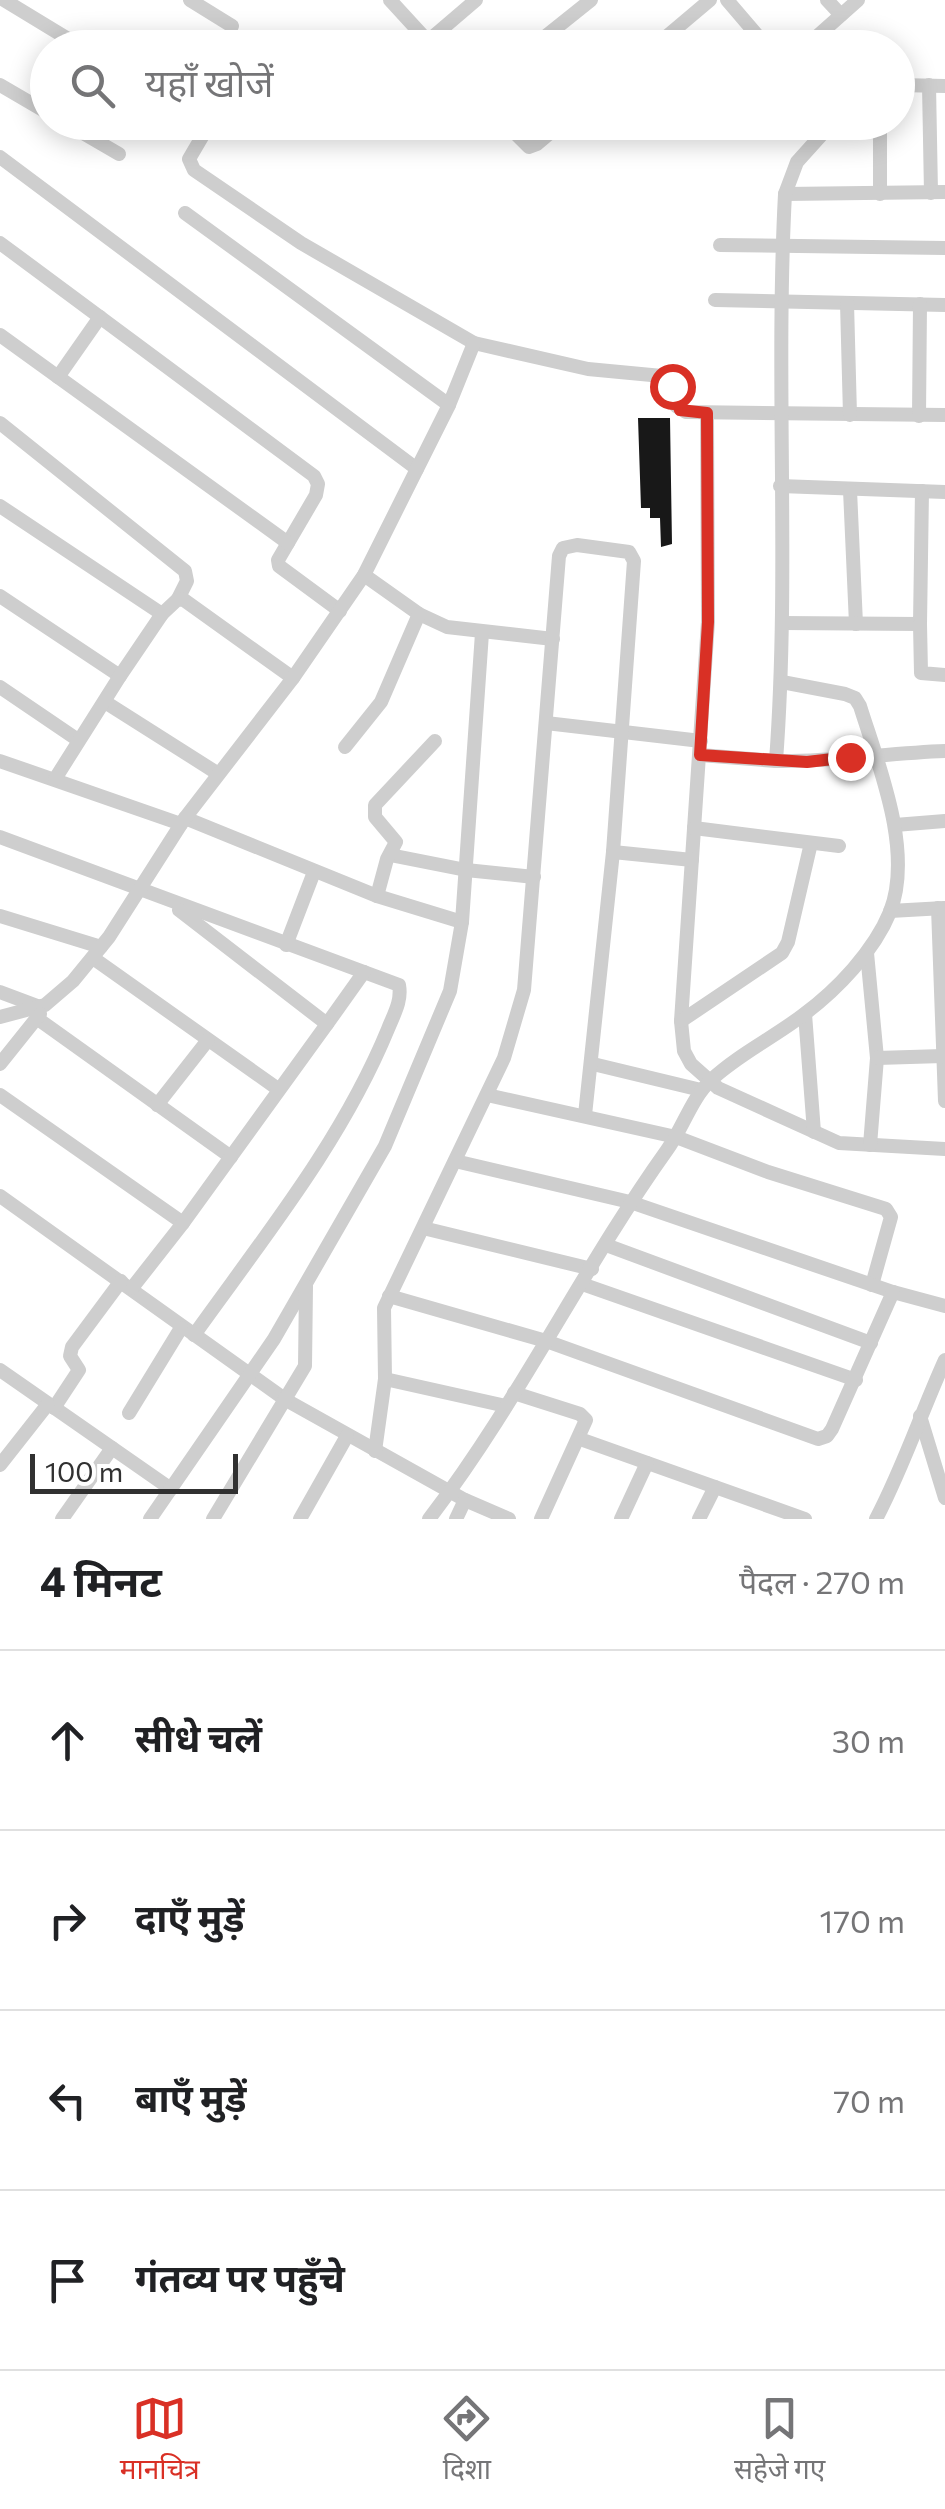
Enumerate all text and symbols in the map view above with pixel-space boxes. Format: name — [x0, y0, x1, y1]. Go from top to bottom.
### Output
search box — [30, 30, 915, 140]
icon: search — [65, 58, 120, 113]
text: यहाँ खोजें — [145, 58, 273, 105]
route start — [650, 364, 696, 410]
route end — [828, 735, 874, 781]
scale bar — [30, 1449, 238, 1494]
text: 100 m — [45, 1454, 123, 1488]
text: 4 मिनट — [40, 1554, 162, 1606]
text: पैदल · 270 m — [739, 1561, 905, 1601]
icon: ahead — [40, 1713, 95, 1768]
text: सीधे चलें — [135, 1713, 262, 1760]
text: 30 m — [832, 1720, 905, 1760]
icon: right — [40, 1893, 95, 1948]
text: दाएँ मुड़ें — [135, 1893, 244, 1940]
text: 170 m — [820, 1900, 905, 1940]
icon: left — [40, 2073, 95, 2128]
text: बाएँ मुड़ें — [135, 2073, 246, 2120]
text: 70 m — [833, 2080, 905, 2120]
icon: arrive — [40, 2253, 95, 2308]
text: गंतव्य पर पहुँचे — [135, 2253, 345, 2300]
tab: मानचित्र — [120, 2391, 200, 2490]
tab: दिशा — [439, 2391, 494, 2490]
tab: सहेजे गए — [734, 2391, 825, 2490]

